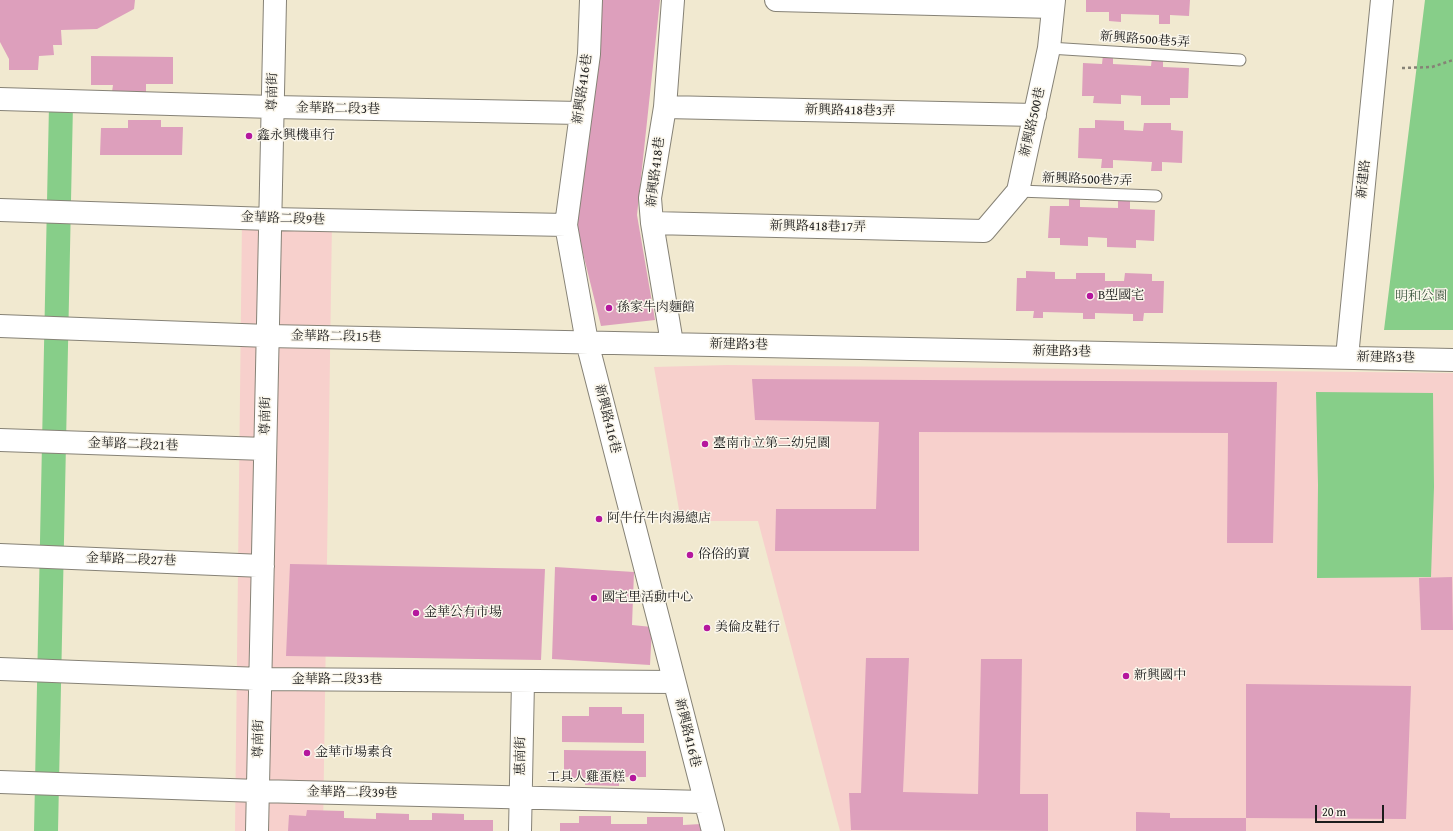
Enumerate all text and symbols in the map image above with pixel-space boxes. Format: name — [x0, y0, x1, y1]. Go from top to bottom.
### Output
street label: 新興路500巷5弄 — [1100, 29, 1190, 51]
street label: 新興路416巷 — [570, 53, 596, 125]
street label: 尊南街 — [265, 72, 281, 112]
street label: 新興路500巷 — [1017, 86, 1049, 158]
street label: 金華路二段3巷 — [296, 100, 380, 118]
street label: 新興路418巷3弄 — [805, 102, 895, 120]
place label: 鑫永興機車行 — [257, 128, 335, 144]
marker: 鑫永興機車行 — [244, 131, 254, 141]
street label: 新興路418巷 — [644, 136, 668, 208]
street label: 新建路 — [1354, 159, 1374, 199]
street label: 新興路500巷7弄 — [1042, 171, 1132, 189]
street label: 金華路二段9巷 — [241, 210, 325, 228]
street label: 新興路418巷17弄 — [770, 218, 866, 236]
place label: B型國宅 — [1098, 288, 1144, 304]
park label: 明和公園 — [1395, 289, 1447, 305]
marker: B型國宅 — [1085, 291, 1095, 301]
place label: 孫家牛肉麵館 — [617, 300, 695, 316]
marker: 孫家牛肉麵館 — [604, 303, 614, 313]
street label: 金華路二段15巷 — [291, 328, 381, 346]
street label: 新建路3巷 — [710, 337, 768, 353]
street label: 新建路3巷 — [1033, 344, 1091, 360]
street label: 新建路3巷 — [1357, 350, 1415, 366]
street label: 新興路416巷 — [591, 383, 623, 455]
street label: 尊南街 — [258, 396, 274, 436]
street label: 金華路二段21巷 — [87, 436, 179, 454]
place label: 臺南市立第二幼兒園 — [713, 436, 830, 452]
marker: 臺南市立第二幼兒園 — [700, 439, 710, 449]
place label: 阿牛仔牛肉湯總店 — [607, 511, 711, 527]
marker: 阿牛仔牛肉湯總店 — [594, 514, 604, 524]
place label: 俗俗的賣 — [698, 547, 750, 563]
marker: 俗俗的賣 — [685, 550, 695, 560]
street label: 金華路二段27巷 — [85, 551, 177, 569]
place label: 國宅里活動中心 — [602, 590, 693, 606]
marker: 國宅里活動中心 — [589, 593, 599, 603]
place label: 金華公有市場 — [424, 605, 502, 621]
marker: 金華公有市場 — [411, 608, 421, 618]
place label: 美倫皮鞋行 — [715, 620, 780, 636]
marker: 美倫皮鞋行 — [702, 623, 712, 633]
place label: 新興國中 — [1134, 668, 1186, 684]
marker: 新興國中 — [1121, 671, 1131, 681]
street label: 金華路二段33巷 — [292, 672, 382, 688]
street label: 新興路416巷 — [671, 697, 703, 769]
street label: 尊南街 — [251, 719, 267, 759]
street label: 惠南街 — [513, 736, 529, 776]
place label: 金華市場素食 — [315, 745, 393, 761]
marker: 金華市場素食 — [302, 748, 312, 758]
place label: 工具人雞蛋糕 — [547, 770, 625, 786]
marker: 工具人雞蛋糕 — [628, 773, 638, 783]
street label: 金華路二段39巷 — [307, 784, 397, 802]
scale bar — [1317, 797, 1386, 823]
text: 20 m — [1322, 803, 1346, 820]

